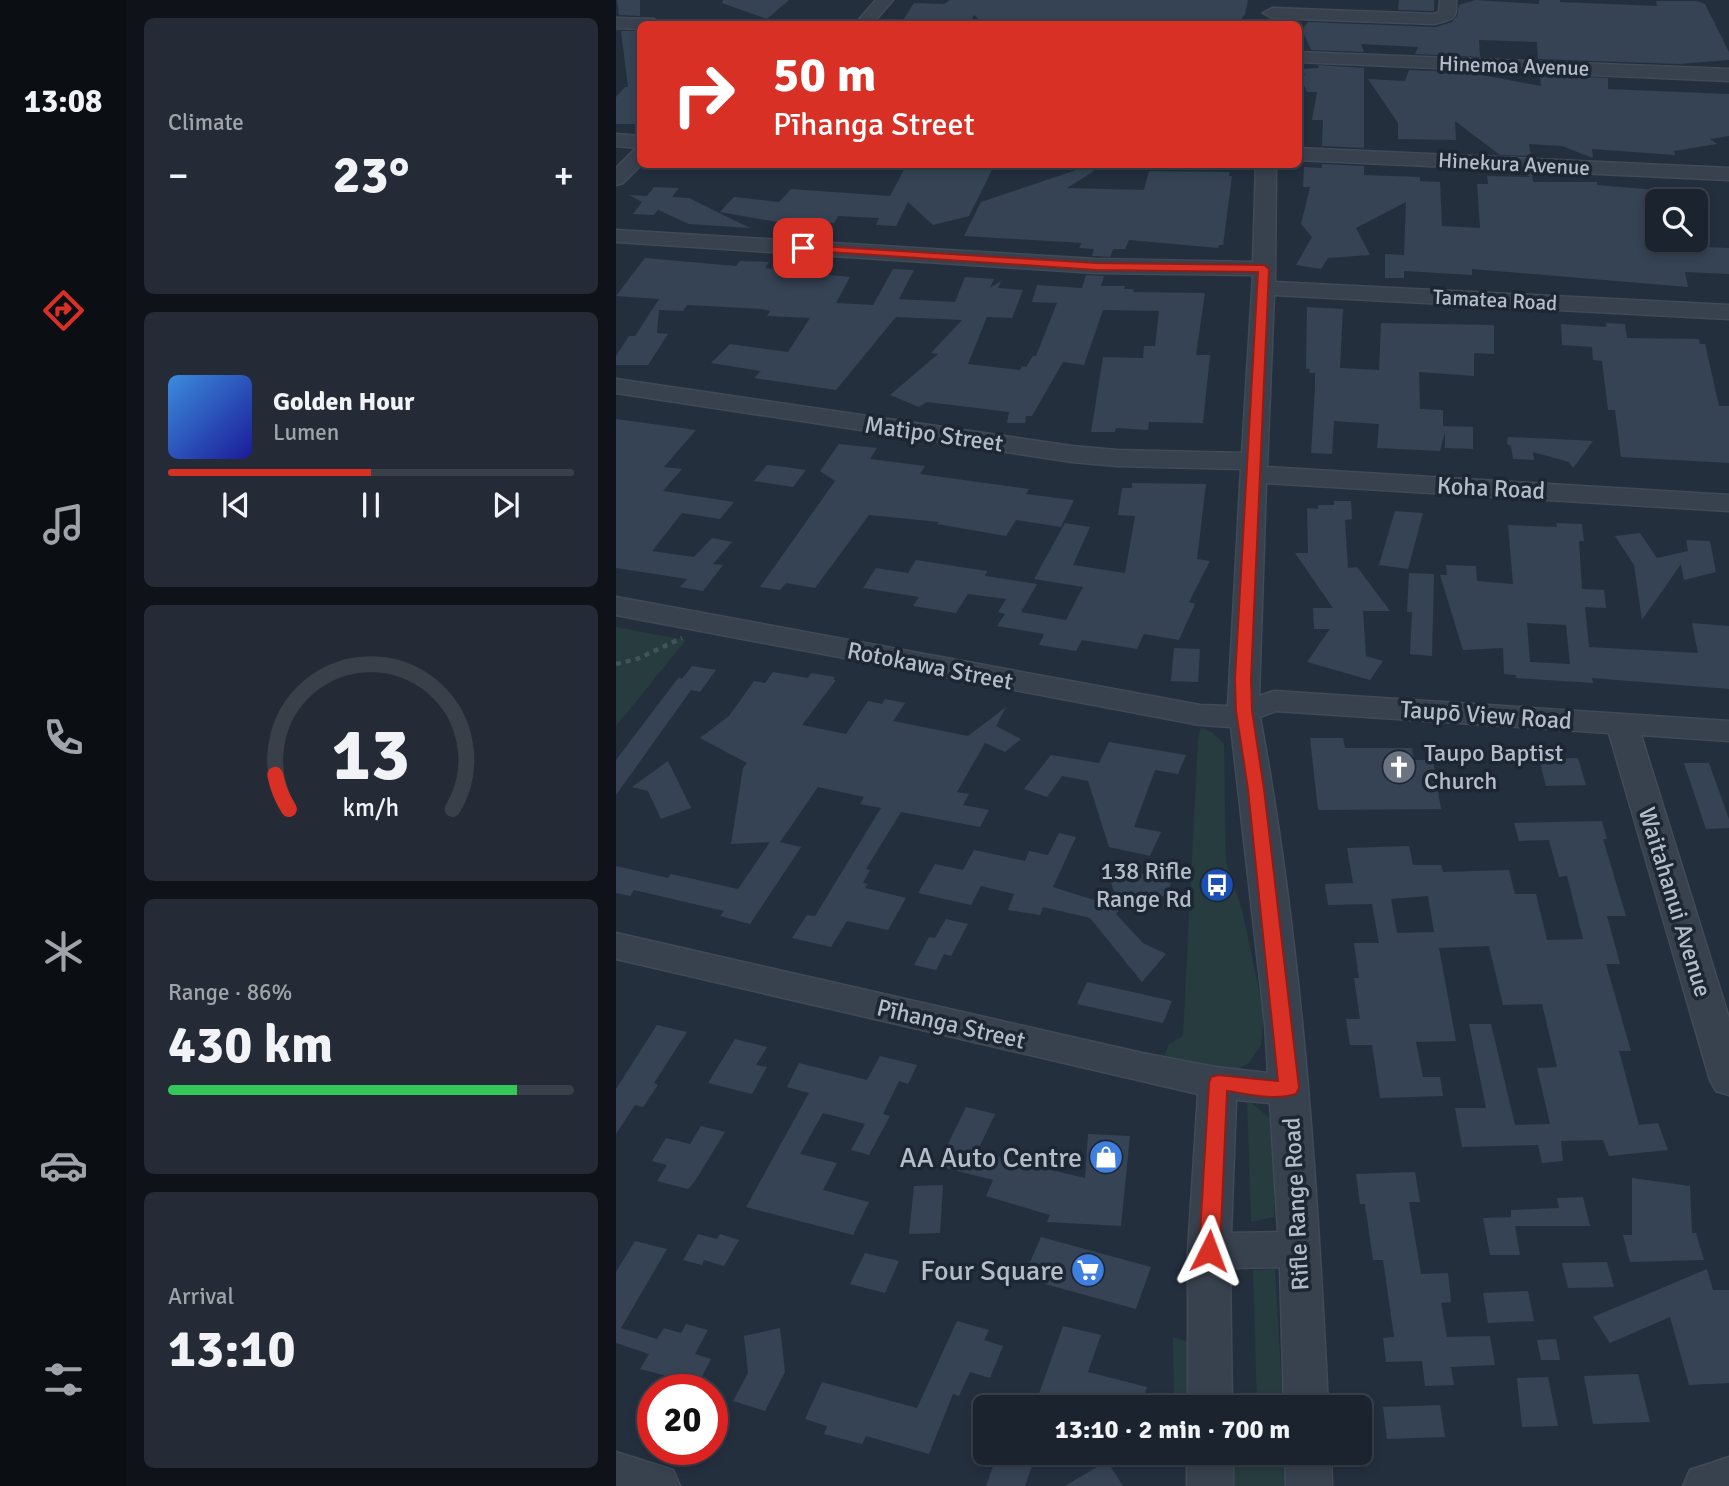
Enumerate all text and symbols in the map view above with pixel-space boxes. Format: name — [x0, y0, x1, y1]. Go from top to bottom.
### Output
text: 50 m — [773, 45, 876, 105]
icon: right — [658, 49, 749, 140]
street label: Hinemoa Avenue — [1438, 50, 1590, 82]
text: 13:08 — [24, 82, 102, 121]
text: Pīhanga Street — [773, 105, 975, 144]
text: Climate — [168, 108, 244, 137]
text: 23° — [333, 143, 409, 207]
street label: Hinekura Avenue — [1437, 147, 1591, 181]
text: − — [168, 152, 189, 199]
text: + — [553, 152, 574, 199]
map controls — [1645, 189, 1708, 252]
button: search — [1645, 189, 1708, 252]
pin — [773, 218, 833, 278]
icon: arrive — [784, 229, 822, 267]
street label: Tamatea Road — [1432, 284, 1558, 316]
icon: directions — [39, 286, 88, 335]
text: Golden Hour — [273, 386, 414, 418]
street label: Matipo Street — [863, 409, 1005, 459]
text: Lumen — [273, 418, 339, 447]
street label: Koha Road — [1436, 470, 1546, 506]
icon: previous — [217, 486, 255, 524]
icon: pause — [352, 486, 390, 524]
icon: next — [487, 486, 525, 524]
icon: music — [39, 500, 88, 549]
street label: Rotokawa Street — [845, 635, 1015, 697]
street label: Taupō View Road — [1399, 694, 1573, 736]
text: 13 — [332, 711, 410, 800]
icon: phone — [39, 713, 88, 762]
place label: Taupo Baptist Church — [1424, 738, 1563, 796]
church icon: Taupo Baptist Church — [1380, 748, 1418, 786]
text: km/h — [343, 792, 399, 823]
street label: Waitahanui Avenue — [1632, 803, 1718, 1001]
place label: 138 Rifle Range Rd — [1096, 856, 1192, 914]
bus stop icon: 138 Rifle Range Rd — [1198, 866, 1236, 904]
icon: climate — [39, 927, 88, 976]
text: Range · 86% — [168, 978, 292, 1007]
street label: Pīhanga Street — [874, 992, 1028, 1056]
text: 430 km — [168, 1013, 333, 1077]
street label: Rifle Range Road — [1276, 1117, 1316, 1291]
shop icon: AA Auto Centre — [1087, 1138, 1125, 1176]
icon: car — [39, 1141, 88, 1190]
place label: AA Auto Centre — [900, 1141, 1082, 1175]
position arrow — [1172, 1214, 1246, 1288]
supermarket icon: Four Square — [1069, 1251, 1107, 1289]
place label: Four Square — [920, 1254, 1064, 1288]
text: Arrival — [168, 1282, 234, 1311]
text: 13:10 — [168, 1317, 296, 1381]
icon: filters — [39, 1355, 88, 1404]
speed limit sign: 20 — [637, 1374, 728, 1465]
text: 13:10 · 2 min · 700 m — [1055, 1414, 1290, 1446]

